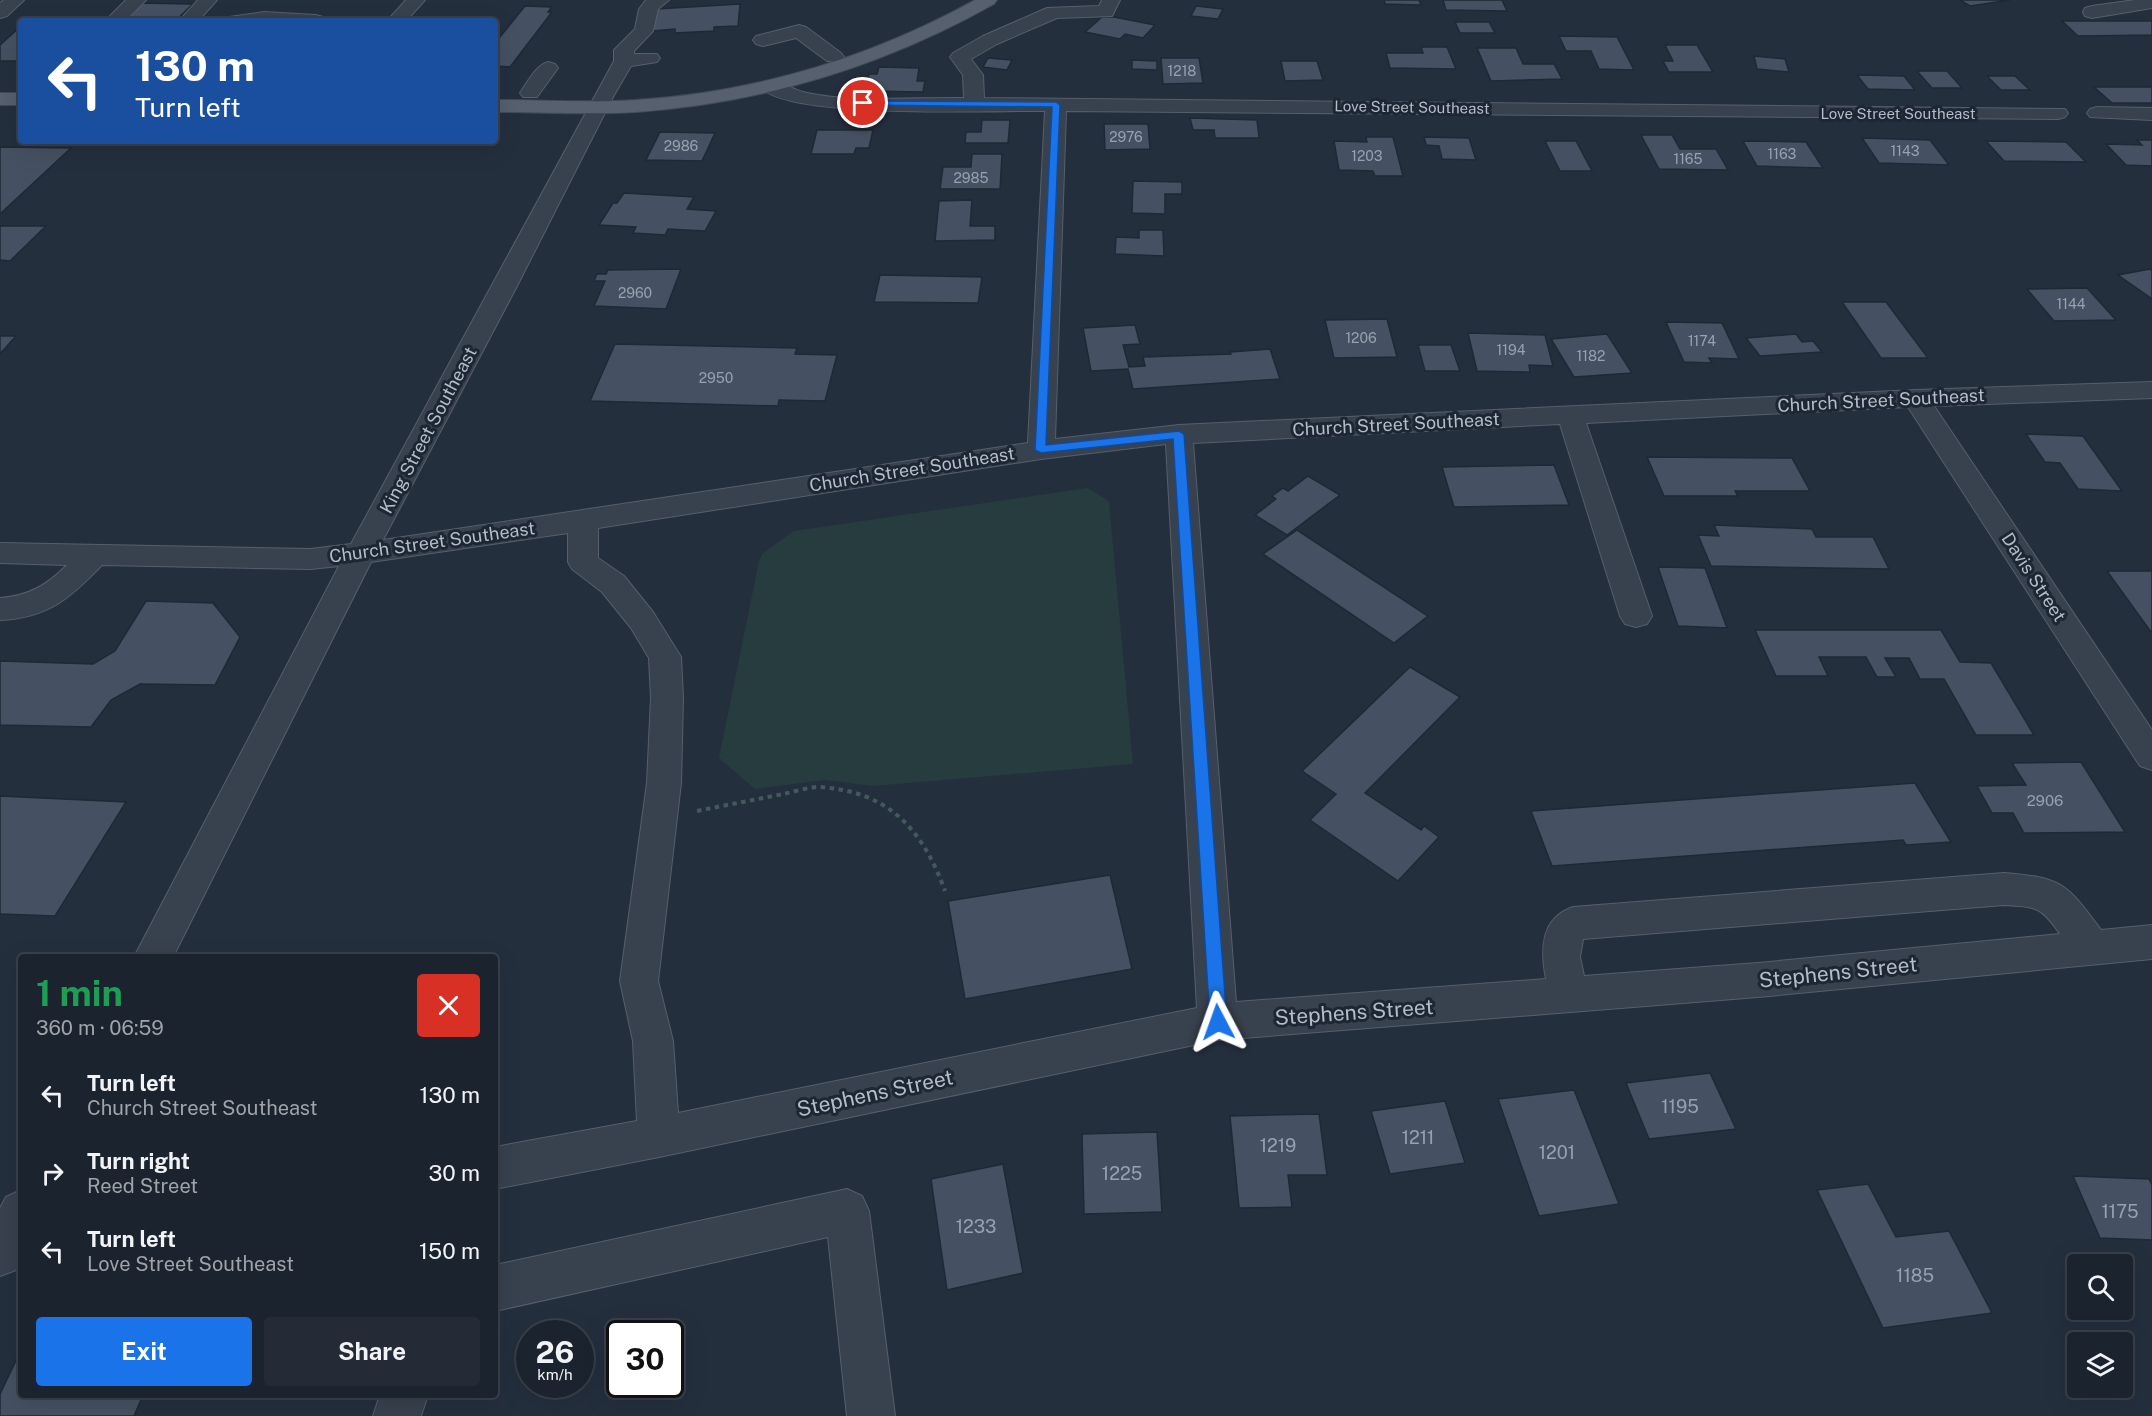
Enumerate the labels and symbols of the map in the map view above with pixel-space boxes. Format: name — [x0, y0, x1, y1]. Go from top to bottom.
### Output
house number: 1218 — [1168, 63, 1196, 79]
pin — [837, 77, 888, 128]
street label: Love Street Southeast — [1334, 97, 1490, 117]
street label: Love Street Southeast — [1820, 105, 1976, 122]
house number: 2976 — [1109, 129, 1143, 145]
house number: 2986 — [664, 138, 699, 154]
house number: 1143 — [1890, 143, 1920, 159]
house number: 1163 — [1768, 146, 1797, 162]
house number: 1203 — [1351, 148, 1383, 164]
house number: 1165 — [1673, 151, 1703, 167]
house number: 2985 — [953, 170, 989, 186]
house number: 2960 — [618, 285, 652, 301]
house number: 1144 — [2057, 296, 2086, 312]
house number: 1206 — [1345, 330, 1377, 346]
house number: 1174 — [1688, 333, 1716, 349]
house number: 1194 — [1497, 342, 1526, 358]
street label: King Street Southeast — [375, 343, 481, 517]
house number: 1182 — [1577, 348, 1605, 364]
house number: 2950 — [699, 370, 733, 386]
street label: Church Street Southeast — [1777, 384, 1985, 416]
street label: Church Street Southeast — [1292, 408, 1500, 440]
street label: Church Street Southeast — [808, 442, 1016, 496]
street label: Church Street Southeast — [328, 517, 536, 567]
street label: Davis Street — [1998, 529, 2070, 625]
house number: 2906 — [2027, 792, 2063, 809]
street label: Stephens Street — [1758, 951, 1918, 993]
position arrow — [1186, 990, 1250, 1054]
street label: Stephens Street — [1274, 994, 1434, 1030]
street label: Stephens Street — [795, 1064, 955, 1122]
house number: 1195 — [1661, 1096, 1699, 1117]
house number: 1211 — [1402, 1127, 1434, 1148]
house number: 1219 — [1260, 1135, 1296, 1156]
house number: 1201 — [1539, 1142, 1575, 1163]
house number: 1225 — [1102, 1163, 1142, 1184]
house number: 1175 — [2102, 1201, 2139, 1222]
house number: 1233 — [956, 1216, 996, 1237]
house number: 1185 — [1896, 1265, 1934, 1286]
speed limit sign: 30 — [606, 1320, 684, 1398]

